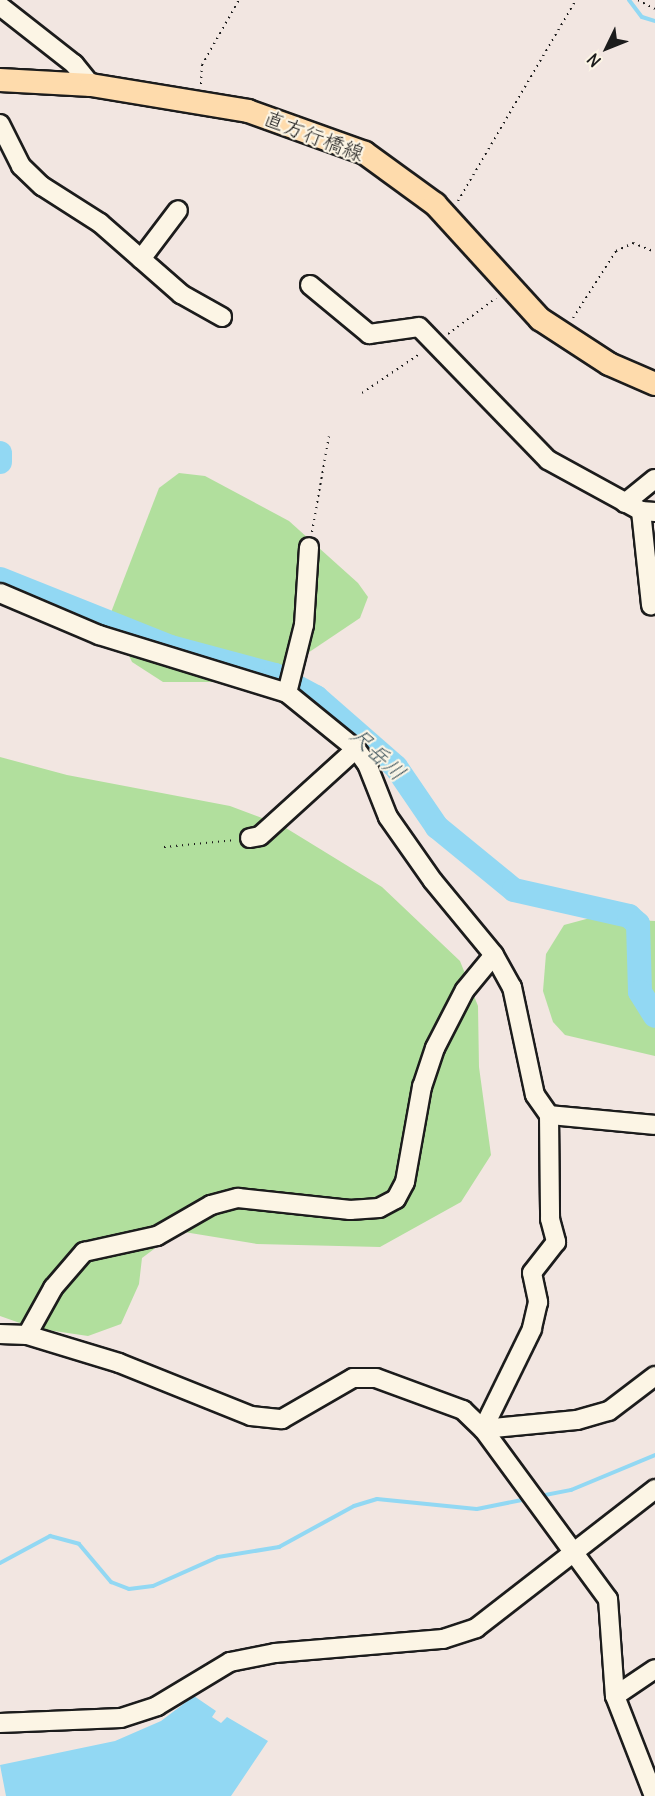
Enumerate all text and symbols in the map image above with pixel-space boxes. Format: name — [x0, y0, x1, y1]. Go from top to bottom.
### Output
north arrow — [577, 18, 637, 78]
text: N — [583, 49, 605, 71]
street label: 直方行橋線 — [260, 105, 368, 167]
water label: 尺岳川 — [345, 722, 411, 786]

